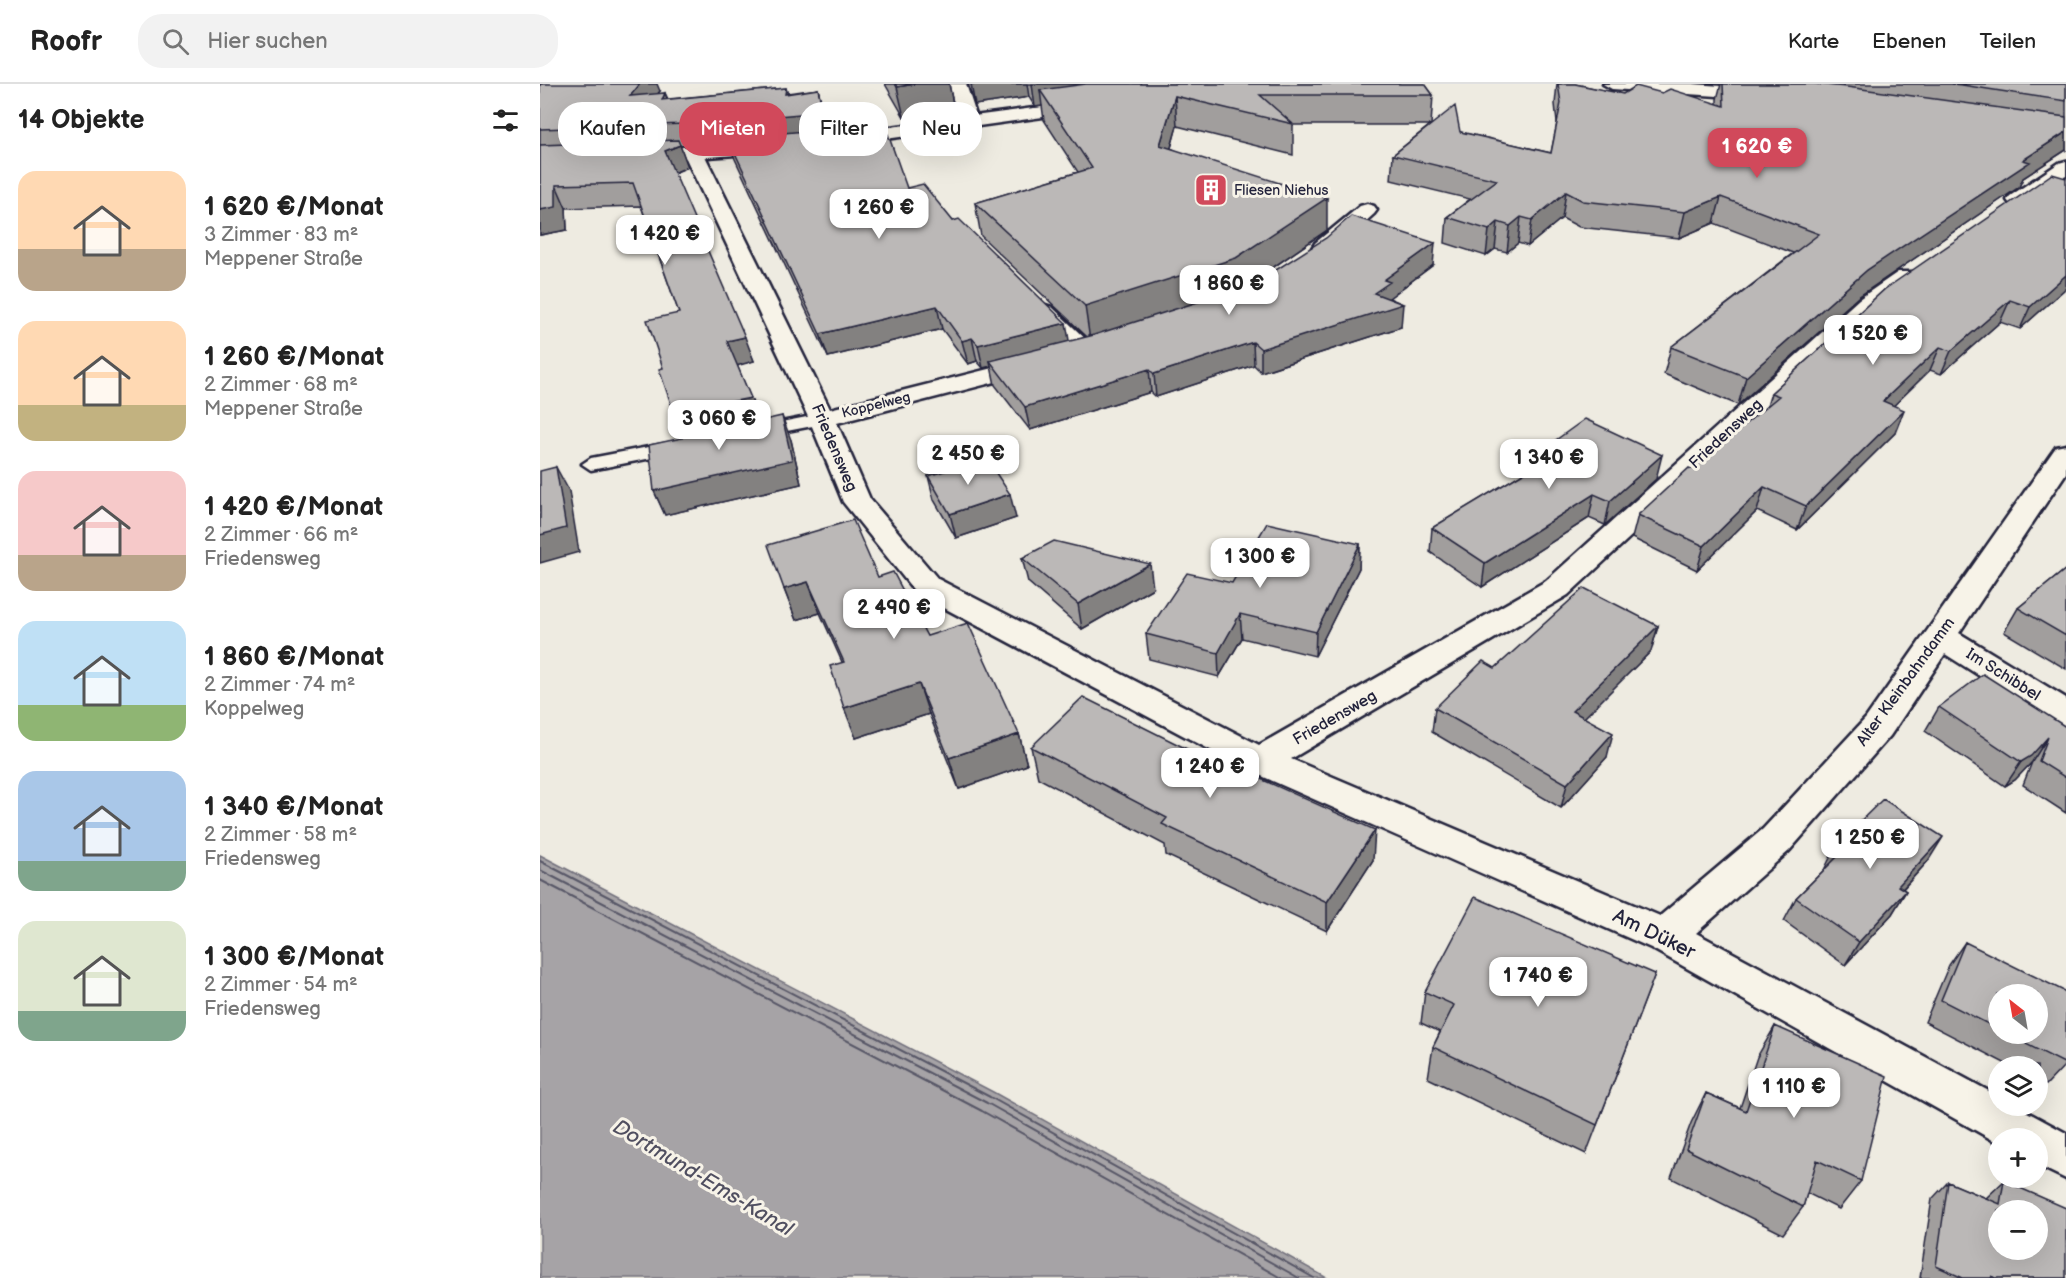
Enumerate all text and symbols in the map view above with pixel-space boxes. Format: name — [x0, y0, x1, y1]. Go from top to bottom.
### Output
search box — [138, 14, 558, 68]
text: Roofr — [30, 25, 102, 58]
icon: search — [159, 25, 192, 58]
text: Hier suchen — [207, 28, 328, 55]
text: Karte — [1788, 29, 1839, 54]
text: Ebenen — [1872, 29, 1946, 54]
text: Teilen — [1979, 29, 2036, 54]
chip: Kaufen — [558, 102, 667, 156]
chip: Mieten — [679, 102, 787, 156]
chip: Filter — [799, 102, 888, 156]
chip: Neu — [900, 102, 982, 156]
icon: filters — [489, 104, 522, 137]
text: 14 Objekte — [18, 105, 145, 136]
pin: 1 620 € — [1702, 128, 1812, 179]
text: 1 620 € — [1722, 135, 1792, 159]
building icon: Fliesen Niehus — [1193, 172, 1229, 208]
place label: Fliesen Niehus — [1234, 182, 1329, 199]
pin: 1 260 € — [824, 189, 934, 240]
text: 1 620 €/Monat — [204, 192, 383, 223]
icon: home — [66, 195, 138, 267]
text: 1 260 € — [844, 196, 914, 220]
pin: 1 420 € — [610, 215, 720, 266]
text: 1 420 € — [630, 222, 700, 246]
text: 3 Zimmer · 83 m² — [204, 223, 358, 247]
text: Meppener Straße — [204, 247, 363, 271]
pin: 1 860 € — [1174, 265, 1284, 316]
text: 1 860 € — [1194, 272, 1264, 296]
pin: 1 520 € — [1818, 315, 1928, 366]
text: 1 520 € — [1838, 322, 1908, 346]
text: 1 260 €/Monat — [204, 342, 384, 373]
icon: home — [66, 345, 138, 417]
text: 2 Zimmer · 68 m² — [204, 373, 358, 397]
street label: Koppelweg — [840, 388, 912, 422]
street label: Friedensweg — [1685, 395, 1767, 473]
text: Meppener Straße — [204, 397, 363, 421]
pin: 3 060 € — [664, 400, 774, 451]
street label: Friedensweg — [807, 401, 861, 495]
text: 3 060 € — [682, 407, 756, 431]
pin: 2 450 € — [913, 435, 1023, 486]
pin: 1 340 € — [1494, 439, 1604, 490]
text: 2 450 € — [931, 442, 1005, 466]
text: 1 340 € — [1514, 446, 1584, 470]
text: 1 420 €/Monat — [204, 492, 383, 523]
icon: home — [66, 495, 138, 567]
text: 2 Zimmer · 66 m² — [204, 523, 358, 547]
pin: 1 300 € — [1205, 538, 1315, 589]
text: 1 300 € — [1225, 545, 1295, 569]
text: Friedensweg — [204, 547, 321, 571]
pin: 2 490 € — [839, 589, 949, 640]
text: 2 490 € — [857, 596, 931, 620]
street label: Alter Kleinbahndamm — [1853, 614, 1959, 750]
text: 1 860 €/Monat — [204, 642, 384, 673]
icon: home — [66, 645, 138, 717]
street label: Im Schibbel — [1962, 645, 2044, 705]
text: 2 Zimmer · 74 m² — [204, 673, 355, 697]
street label: Friedensweg — [1290, 686, 1380, 750]
text: Koppelweg — [204, 697, 304, 721]
pin: 1 240 € — [1155, 748, 1265, 799]
text: 1 240 € — [1175, 755, 1245, 779]
text: 1 340 €/Monat — [204, 792, 383, 823]
icon: home — [66, 795, 138, 867]
pin: 1 250 € — [1815, 819, 1925, 870]
text: 2 Zimmer · 58 m² — [204, 823, 357, 847]
text: 1 250 € — [1835, 826, 1905, 850]
text: Friedensweg — [204, 847, 321, 871]
street label: Am Düker — [1609, 904, 1700, 965]
text: 1 300 €/Monat — [204, 942, 384, 973]
icon: home — [66, 945, 138, 1017]
pin: 1 740 € — [1483, 957, 1593, 1008]
text: 1 740 € — [1503, 964, 1573, 988]
text: 2 Zimmer · 54 m² — [204, 973, 358, 997]
north arrow — [1988, 984, 2048, 1044]
map controls — [1988, 984, 2048, 1260]
text: Friedensweg — [204, 997, 321, 1021]
button: layers — [1988, 1056, 2048, 1116]
pin: 1 110 € — [1739, 1068, 1849, 1119]
text: 1 110 € — [1762, 1075, 1826, 1099]
water label: Dortmund-Ems-Kanal — [608, 1114, 799, 1242]
button: + — [1988, 1128, 2048, 1188]
button: − — [1988, 1200, 2048, 1260]

